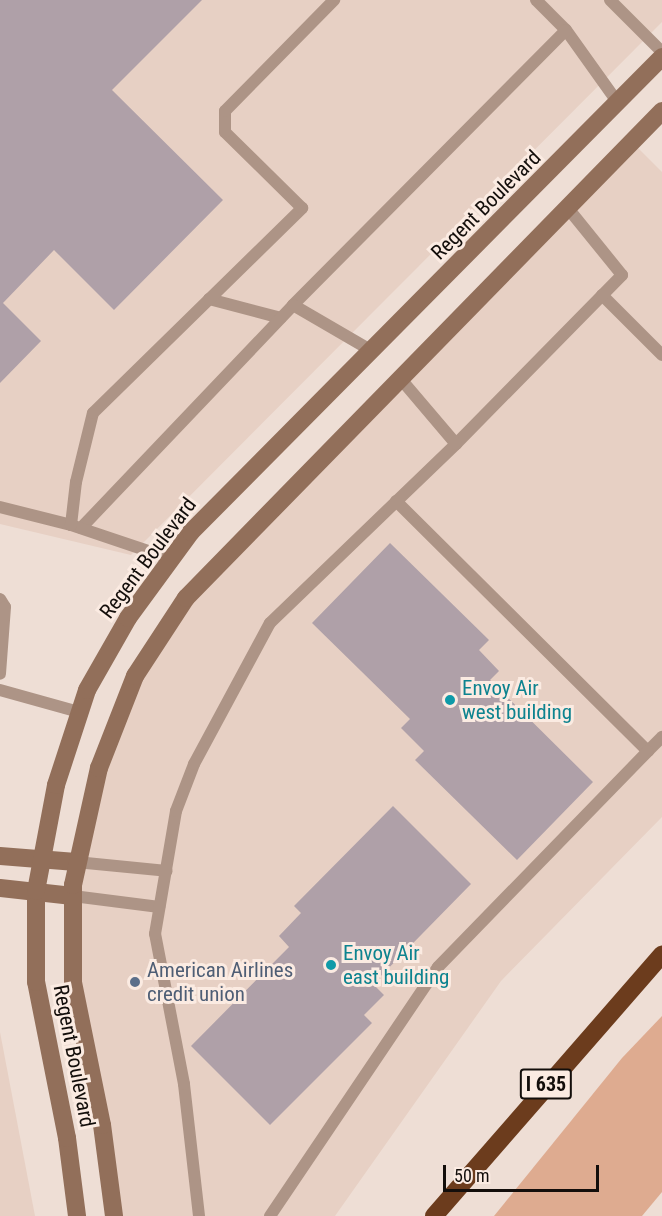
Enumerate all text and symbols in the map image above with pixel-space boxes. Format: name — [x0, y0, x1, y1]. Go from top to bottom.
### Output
street label: Regent Boulevard — [426, 145, 546, 265]
street label: Regent Boulevard — [94, 493, 202, 623]
place label: Envoy Air west building — [462, 675, 572, 725]
marker: Envoy Air west building — [443, 693, 457, 707]
place label: Envoy Air east building — [343, 940, 449, 990]
place label: American Airlines credit union — [147, 957, 293, 1007]
marker: Envoy Air east building — [324, 958, 338, 972]
marker: American Airlines credit union — [128, 975, 142, 989]
street label: Regent Boulevard — [48, 983, 100, 1129]
road number: I 635 — [519, 1067, 573, 1101]
scale bar — [446, 1153, 602, 1191]
text: 50 m — [454, 1165, 489, 1186]

